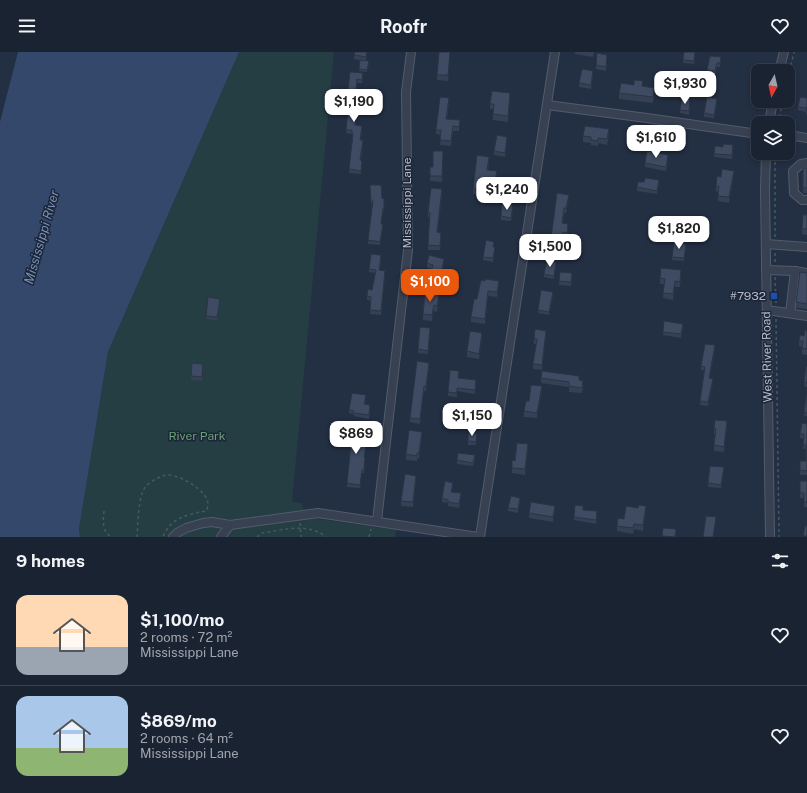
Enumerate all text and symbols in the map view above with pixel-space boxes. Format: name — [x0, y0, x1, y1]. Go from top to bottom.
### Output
icon: menu — [16, 15, 38, 37]
icon: heart — [769, 15, 791, 37]
text: Roofr — [380, 16, 427, 37]
north arrow — [751, 64, 795, 108]
map controls — [751, 64, 795, 160]
pin: $1,930 — [652, 71, 718, 105]
text: $1,930 — [663, 76, 707, 91]
pin: $1,190 — [321, 89, 387, 123]
text: $1,190 — [334, 94, 374, 109]
button: layers — [751, 116, 795, 160]
pin: $1,610 — [623, 125, 689, 159]
text: $1,610 — [636, 130, 676, 145]
street label: Mississippi Lane — [400, 157, 414, 249]
pin: $1,240 — [474, 177, 540, 211]
text: $1,240 — [485, 182, 529, 197]
water label: Mississippi River — [21, 188, 62, 286]
pin: $1,820 — [646, 216, 712, 250]
text: $1,820 — [657, 221, 701, 236]
pin: $1,500 — [517, 234, 583, 268]
text: $1,500 — [528, 239, 572, 254]
pin: $1,100 — [397, 269, 463, 303]
text: $1,100 — [410, 274, 450, 289]
place label: #7932 — [730, 289, 766, 303]
marker: #7932 — [769, 291, 779, 301]
street label: West River Road — [759, 311, 775, 403]
pin: $1,150 — [439, 403, 505, 437]
text: $1,150 — [452, 408, 492, 423]
pin: $869 — [332, 421, 380, 455]
text: $869 — [339, 426, 373, 441]
park label: River Park — [169, 429, 226, 443]
icon: filters — [769, 550, 791, 572]
text: 9 homes — [16, 551, 85, 571]
text: $1,100/mo — [140, 610, 224, 630]
icon: home — [48, 611, 96, 659]
icon: heart — [769, 624, 791, 646]
text: 2 rooms · 72 m² — [140, 630, 232, 645]
text: Mississippi Lane — [140, 645, 239, 660]
text: $869/mo — [140, 711, 217, 731]
icon: home — [48, 712, 96, 760]
icon: heart — [769, 725, 791, 747]
text: 2 rooms · 64 m² — [140, 731, 233, 746]
text: Mississippi Lane — [140, 746, 239, 761]

